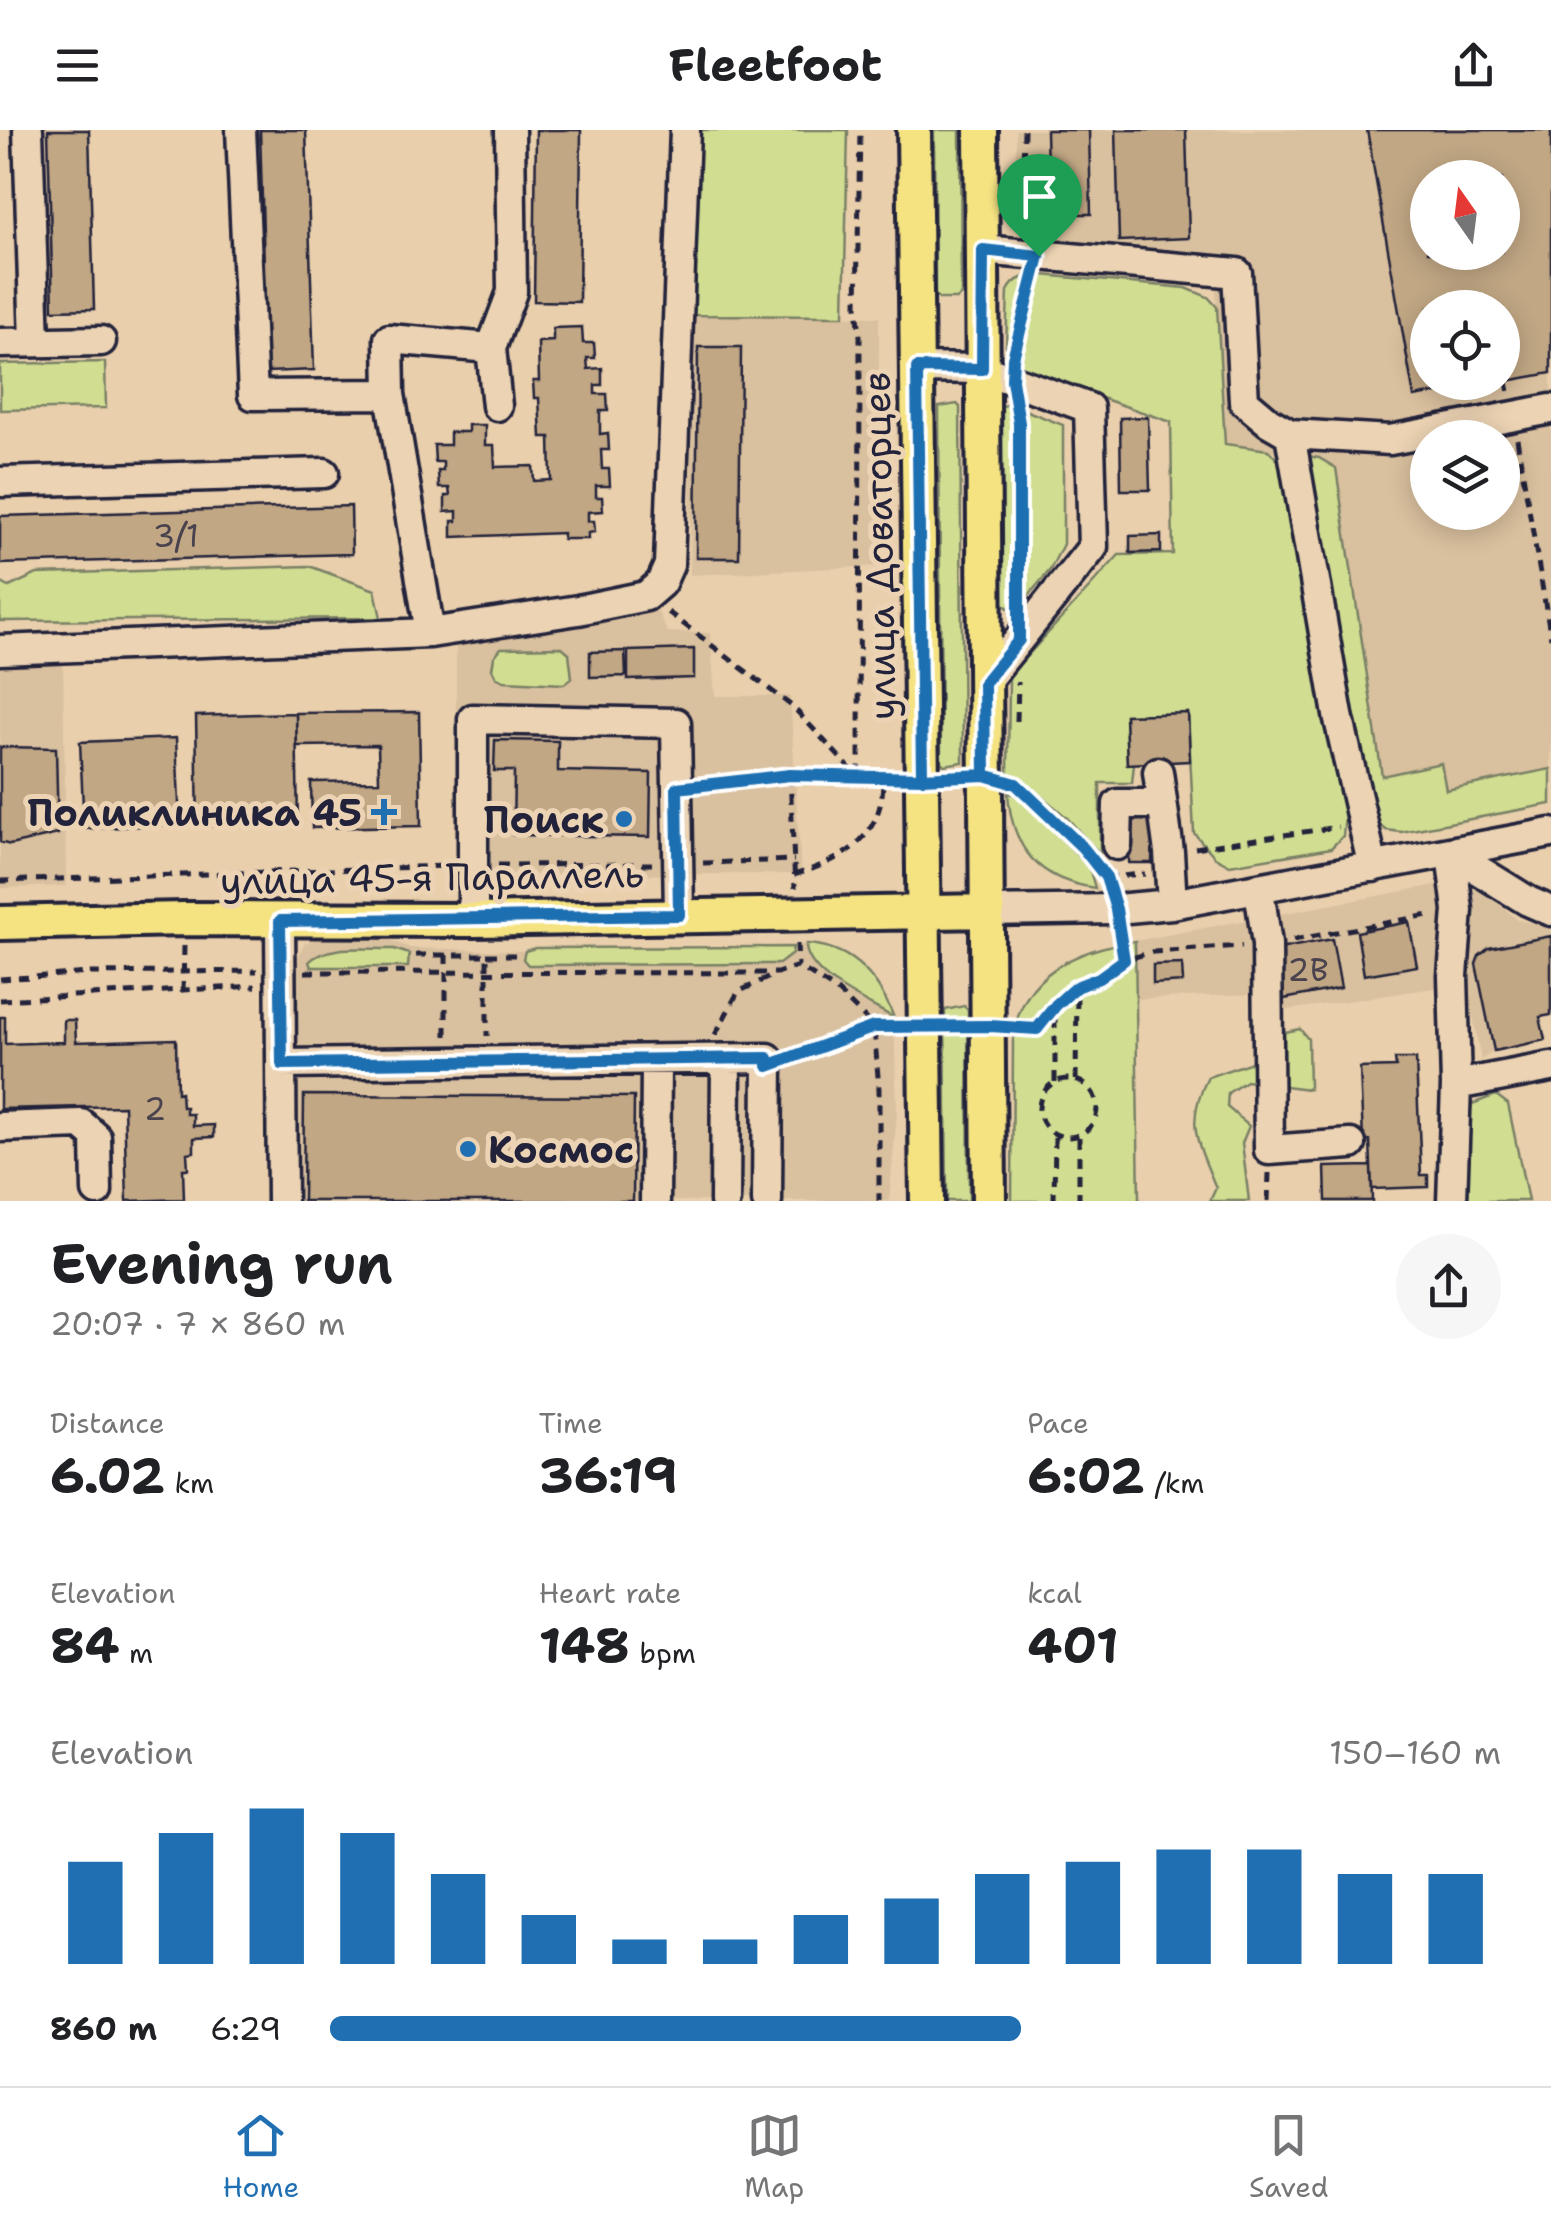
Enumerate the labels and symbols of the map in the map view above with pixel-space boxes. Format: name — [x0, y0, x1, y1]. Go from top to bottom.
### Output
pin — [997, 154, 1082, 257]
north arrow — [1410, 160, 1520, 270]
street label: улица Доваторцев — [850, 372, 908, 720]
house number: 3/1 — [153, 514, 199, 557]
place label: Поликлиника 45 — [27, 787, 362, 838]
place label: Поиск — [484, 794, 604, 845]
marker: Поликлиника 45 — [371, 799, 397, 825]
marker: Поиск — [613, 808, 635, 830]
street label: улица 45-я Параллель — [220, 848, 644, 906]
house number: 2В — [1287, 948, 1329, 991]
house number: 2 — [144, 1087, 166, 1130]
place label: Космос — [488, 1124, 634, 1175]
marker: Космос — [457, 1138, 479, 1160]

